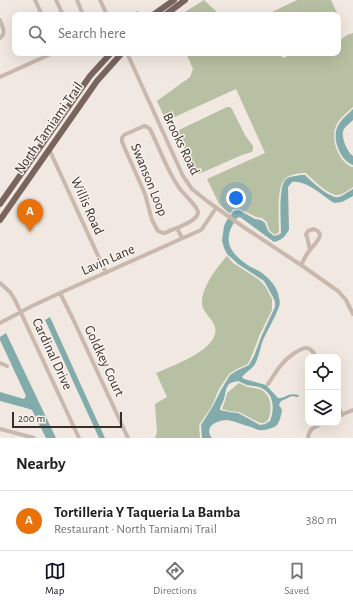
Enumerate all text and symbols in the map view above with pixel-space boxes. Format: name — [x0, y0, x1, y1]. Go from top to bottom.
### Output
search box — [12, 12, 341, 56]
icon: search — [26, 23, 48, 45]
text: Search here — [58, 26, 126, 41]
street label: North Tamiami Trail — [12, 80, 86, 176]
street label: Brooks Road — [160, 111, 202, 177]
street label: Swanson Loop — [128, 142, 170, 218]
street label: Willis Road — [68, 175, 106, 237]
your location — [226, 188, 246, 208]
pin: A — [17, 199, 43, 232]
street label: Lavin Lane — [79, 242, 137, 278]
street label: Cardinal Drive — [29, 316, 75, 392]
street label: Goldkey Court — [81, 323, 127, 399]
map controls — [305, 354, 341, 426]
button: locate — [305, 354, 341, 390]
button: layers — [305, 390, 341, 426]
scale bar — [12, 410, 122, 429]
text: 200 m — [18, 413, 45, 424]
text: Nearby — [16, 455, 66, 472]
text: Tortilleria Y Taqueria La Bamba — [54, 505, 240, 520]
text: A — [25, 514, 33, 527]
text: 380 m — [306, 514, 337, 527]
text: Restaurant · North Tamiami Trail — [54, 523, 217, 536]
tab: Map — [44, 560, 66, 597]
tab: Directions — [153, 560, 197, 597]
tab: Saved — [284, 560, 309, 597]

